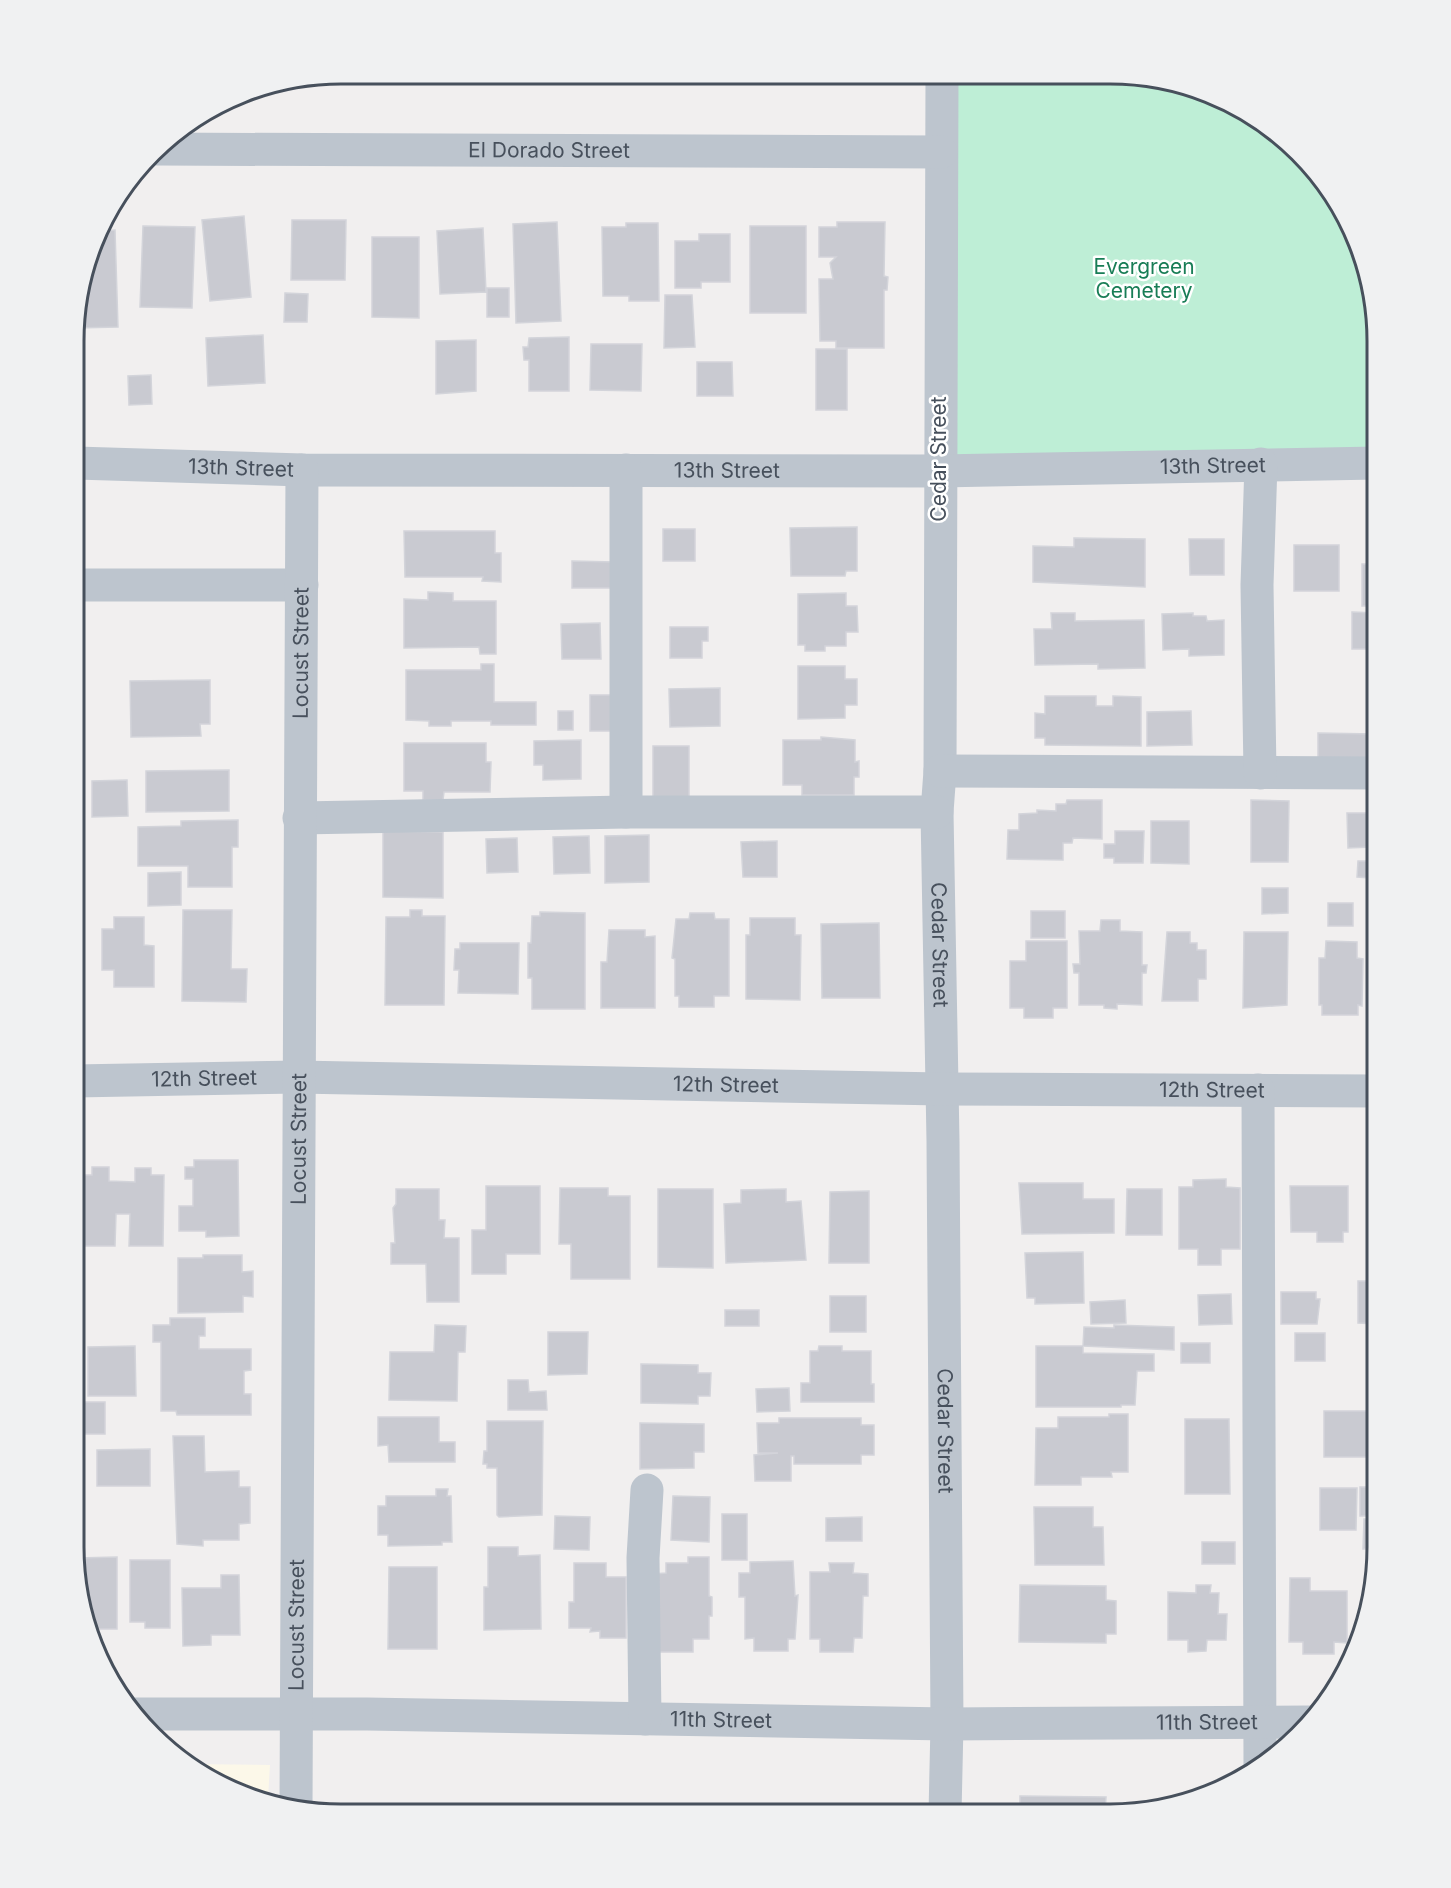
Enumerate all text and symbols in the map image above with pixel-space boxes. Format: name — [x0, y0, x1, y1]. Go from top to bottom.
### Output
street label: El Dorado Street — [468, 137, 630, 163]
park label: Evergreen Cemetery — [1093, 254, 1195, 303]
street label: Cedar Street — [926, 396, 951, 522]
street label: 13th Street — [1160, 452, 1266, 479]
street label: 13th Street — [188, 453, 294, 482]
street label: 13th Street — [674, 458, 780, 483]
street label: Locust Street — [288, 587, 313, 719]
street label: Cedar Street — [926, 882, 954, 1008]
street label: 12th Street — [151, 1065, 257, 1092]
street label: 12th Street — [673, 1071, 779, 1098]
street label: Locust Street — [286, 1073, 311, 1205]
street label: 12th Street — [1159, 1077, 1265, 1102]
street label: Cedar Street — [933, 1368, 958, 1494]
street label: Locust Street — [284, 1559, 309, 1691]
street label: 11th Street — [670, 1706, 772, 1733]
street label: 11th Street — [1156, 1709, 1258, 1735]

